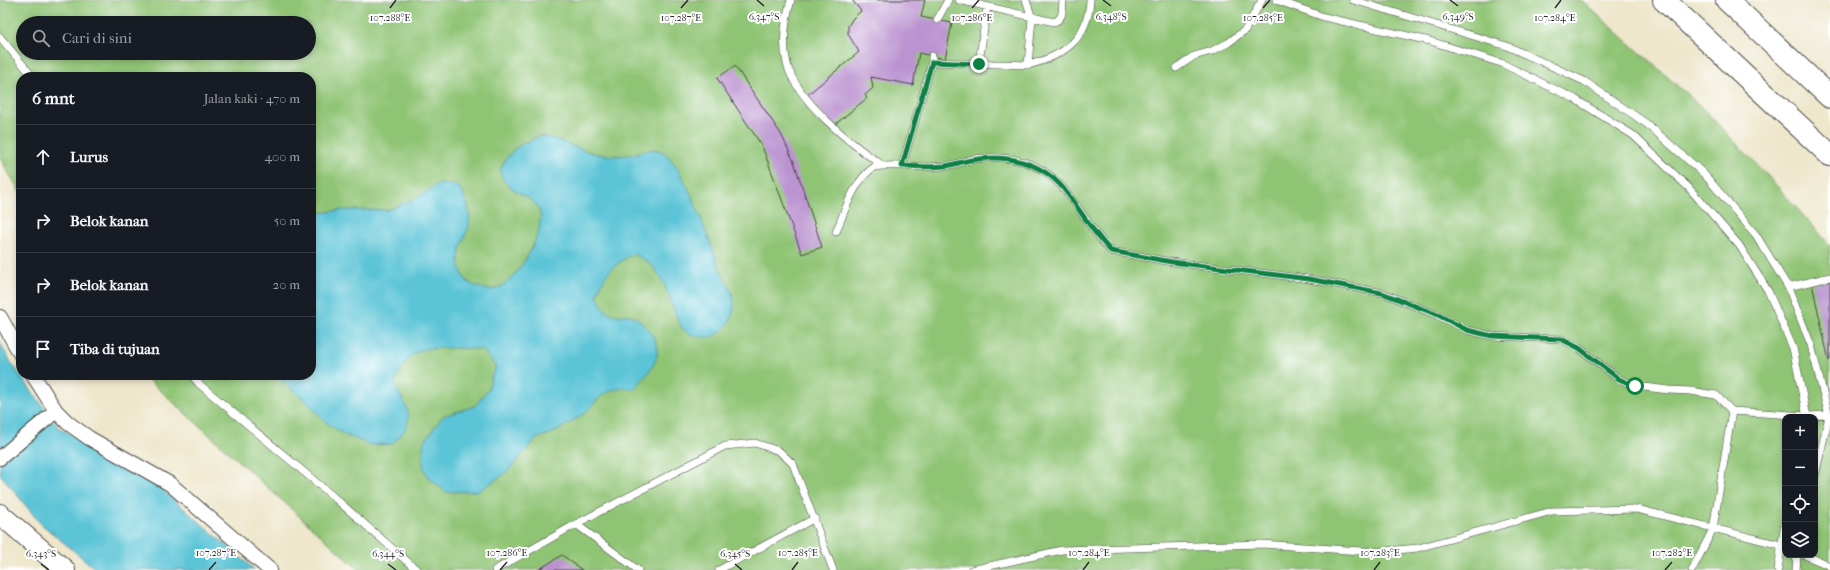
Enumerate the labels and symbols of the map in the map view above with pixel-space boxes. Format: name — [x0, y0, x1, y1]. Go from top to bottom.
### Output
text: 6.347°S — [749, 11, 779, 23]
text: 6.348°S — [1095, 11, 1127, 23]
text: 6.349°S — [1442, 11, 1474, 23]
text: 107.288°E — [370, 12, 410, 24]
text: 107.287°E — [661, 12, 701, 24]
text: 107.286°E — [952, 12, 992, 24]
text: 107.285°E — [1243, 12, 1283, 24]
text: 107.284°E — [1534, 12, 1576, 24]
route end — [970, 55, 988, 73]
route start — [1626, 377, 1644, 395]
text: 107.287°E — [196, 547, 236, 559]
text: 107.286°E — [487, 547, 527, 559]
text: 107.285°E — [778, 547, 818, 559]
text: 107.284°E — [1068, 547, 1110, 559]
text: 107.283°E — [1360, 547, 1400, 559]
text: 107.282°E — [1652, 547, 1692, 559]
text: 6.343°S — [26, 548, 56, 560]
text: 6.344°S — [372, 548, 404, 560]
text: 6.345°S — [720, 548, 750, 560]

